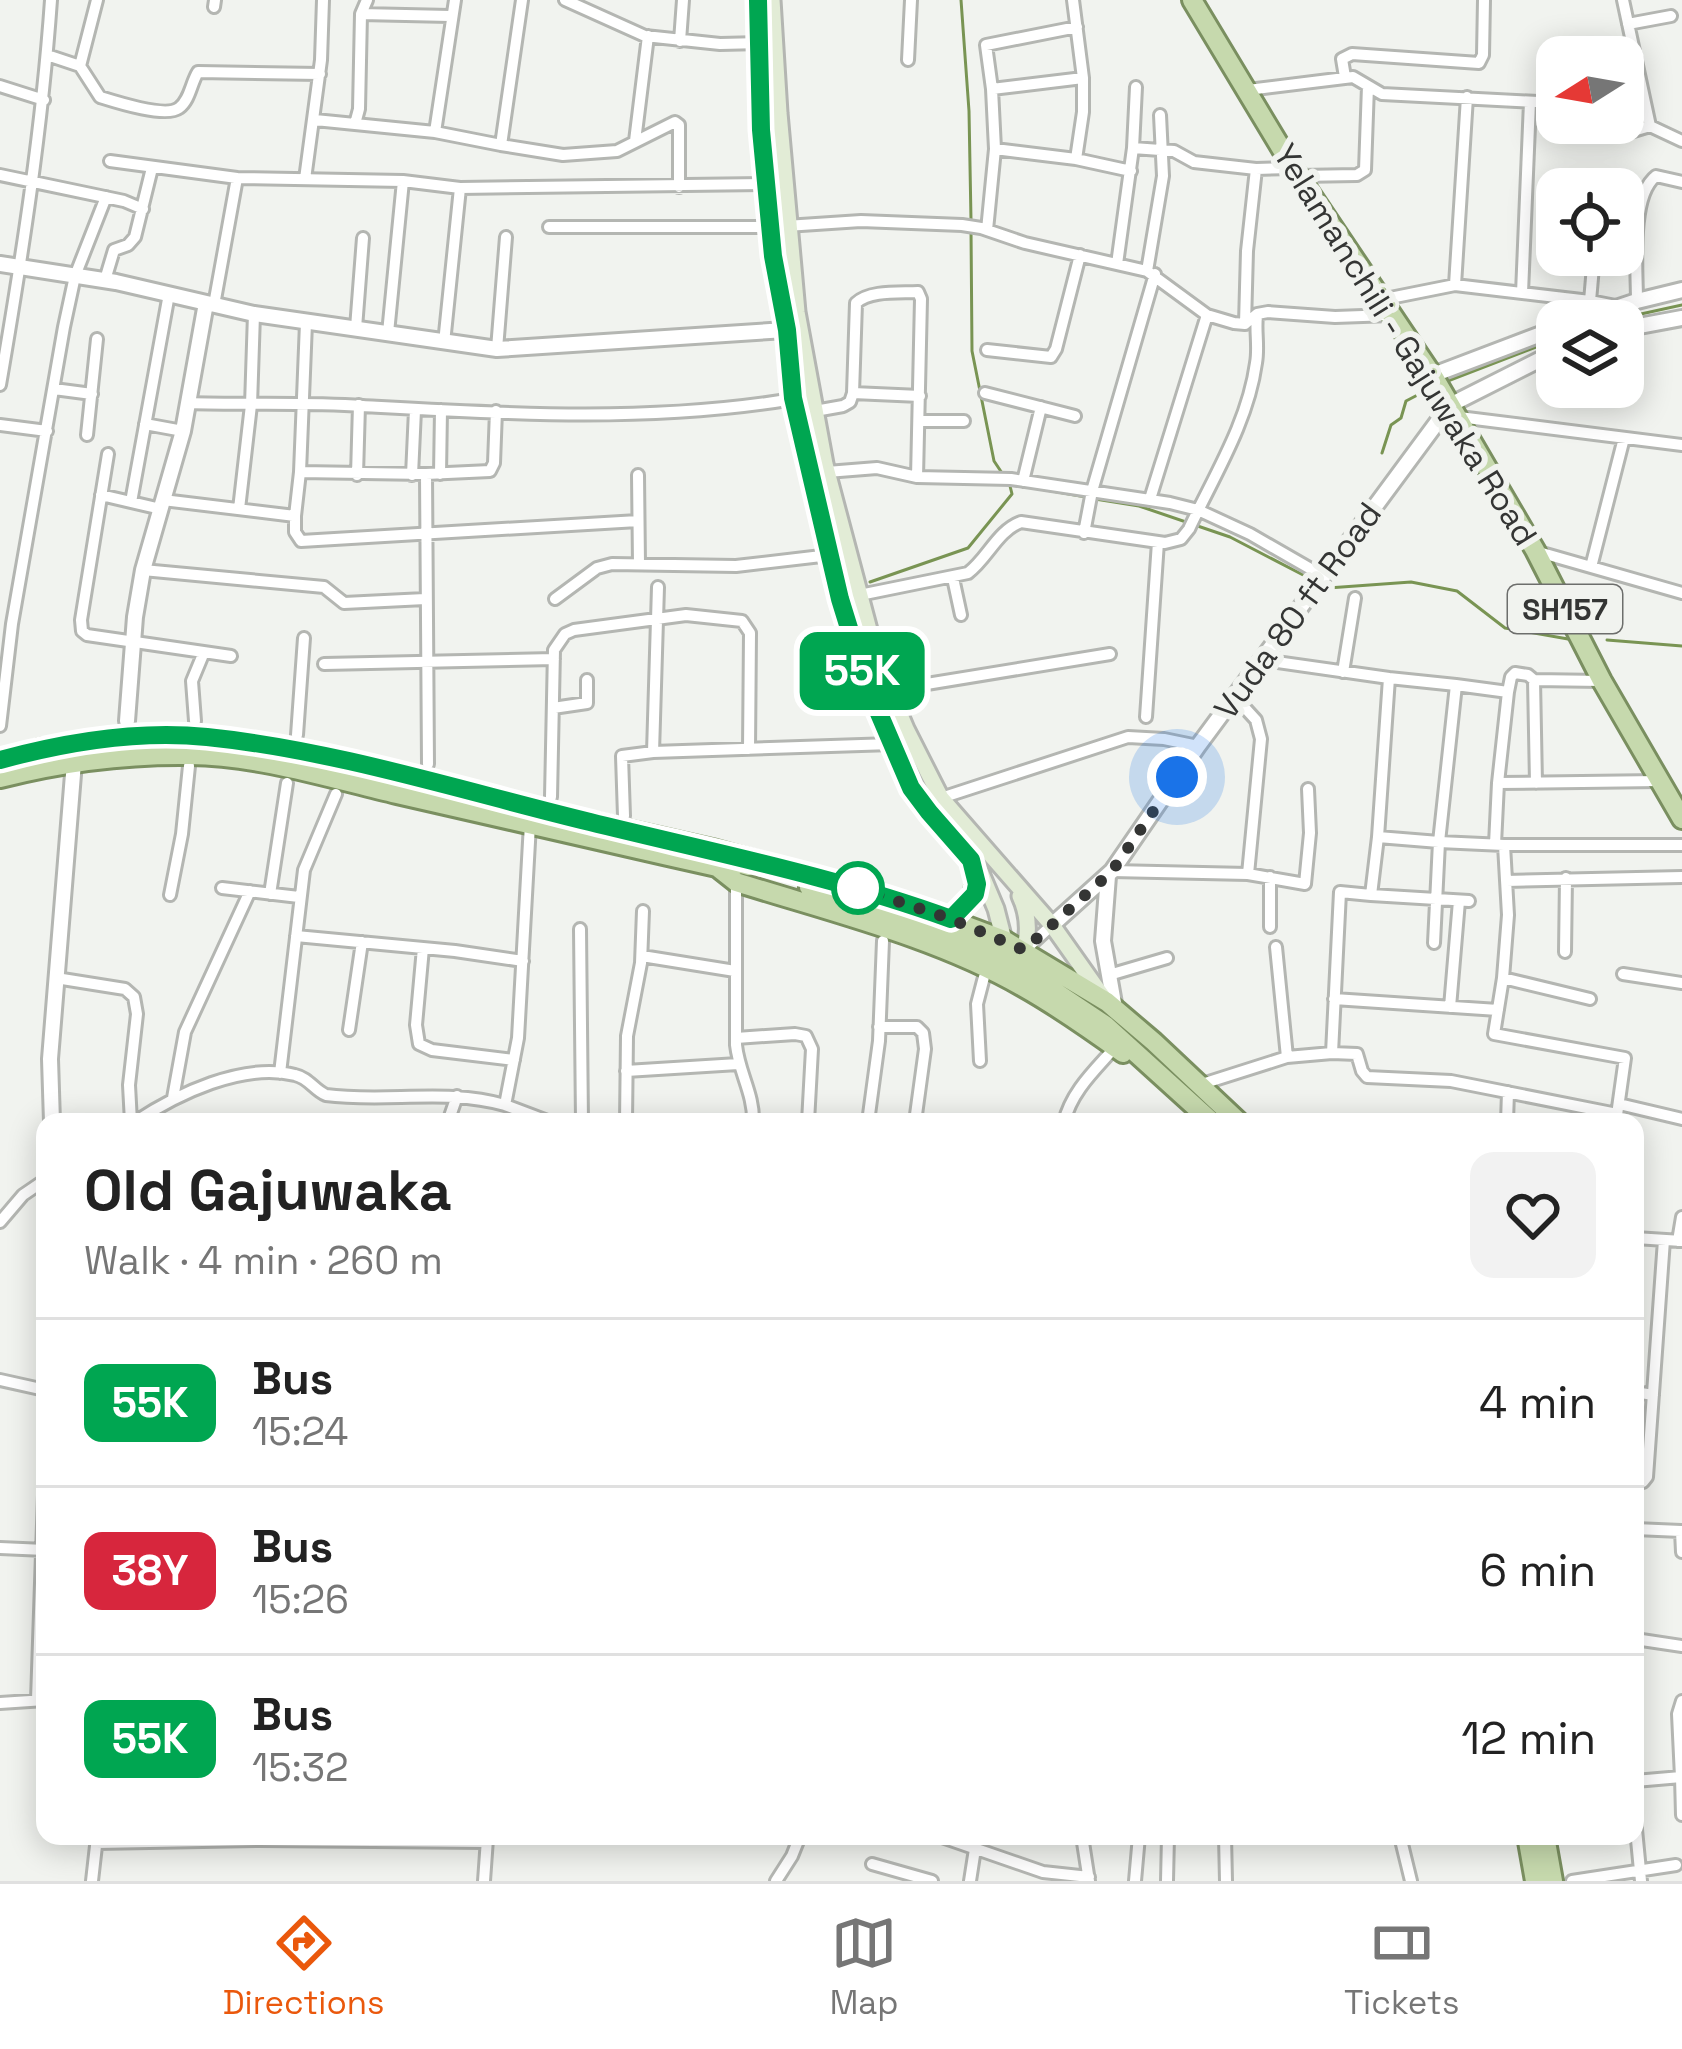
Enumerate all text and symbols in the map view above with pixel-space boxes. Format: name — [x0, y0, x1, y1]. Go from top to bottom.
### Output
north arrow — [1536, 36, 1644, 144]
map controls — [1536, 36, 1644, 408]
street label: Yelamanchili - Gajuwaka Road — [1264, 136, 1546, 554]
button: locate — [1536, 168, 1644, 276]
button: layers — [1536, 300, 1644, 408]
street label: Vuda 80 ft Road — [1205, 494, 1391, 728]
road number: SH157 — [1508, 585, 1622, 633]
line badge: 55K — [793, 632, 931, 710]
text: 55K — [824, 644, 900, 697]
your location — [1147, 747, 1207, 807]
unlabelled marker — [833, 863, 883, 913]
button: heart — [1470, 1152, 1596, 1278]
text: Old Gajuwaka — [84, 1154, 452, 1227]
text: Walk · 4 min · 260 m — [84, 1236, 443, 1285]
text: Bus — [252, 1350, 333, 1407]
text: 4 min — [1479, 1374, 1596, 1431]
text: 55K — [112, 1376, 188, 1429]
text: 15:24 — [252, 1407, 348, 1456]
text: Bus — [252, 1518, 333, 1575]
text: 6 min — [1480, 1542, 1596, 1599]
text: 38Y — [112, 1544, 188, 1597]
text: 15:26 — [252, 1575, 349, 1624]
text: Bus — [252, 1686, 333, 1743]
text: 12 min — [1461, 1710, 1596, 1767]
text: 55K — [112, 1712, 188, 1765]
text: 15:32 — [252, 1743, 349, 1792]
tab: Directions — [223, 1910, 384, 2024]
tab: Map — [830, 1910, 899, 2024]
tab: Tickets — [1344, 1910, 1459, 2024]

